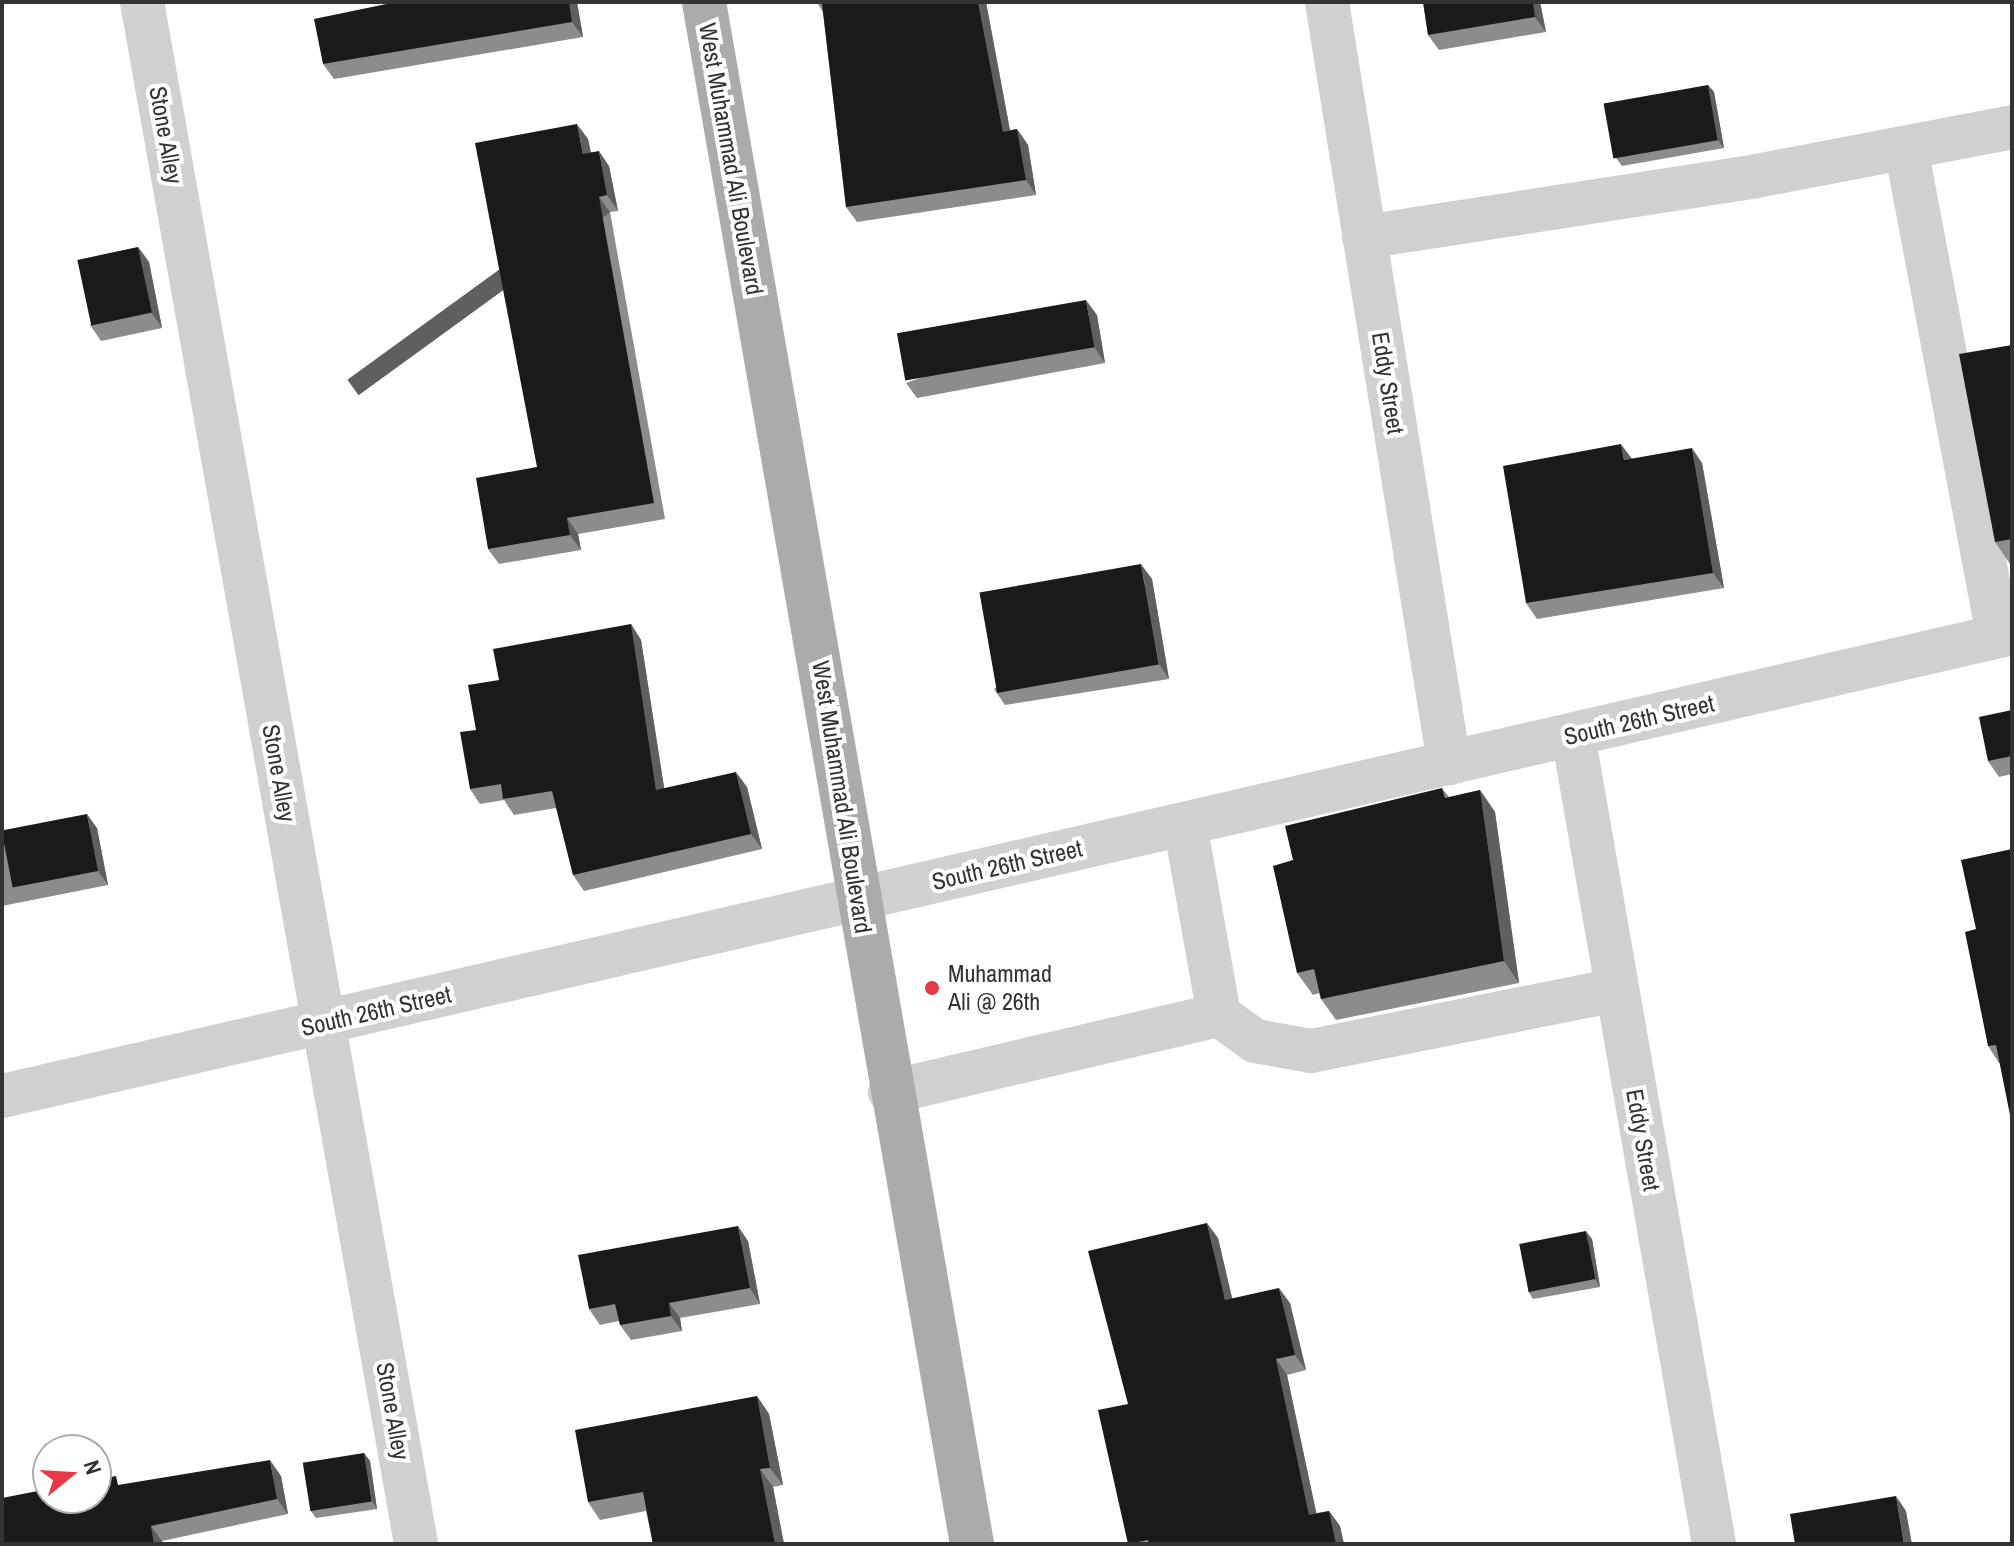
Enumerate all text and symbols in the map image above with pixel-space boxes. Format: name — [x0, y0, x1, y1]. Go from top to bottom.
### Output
street label: West Muhammad Ali Boulevard — [693, 20, 769, 298]
street label: Stone Alley — [143, 83, 189, 187]
street label: Eddy Street — [1366, 330, 1410, 436]
street label: West Muhammad Ali Boulevard — [806, 658, 878, 936]
street label: South 26th Street — [1561, 689, 1717, 751]
street label: Stone Alley — [256, 721, 302, 825]
street label: South 26th Street — [929, 834, 1085, 896]
place label: Muhammad Ali @ 26th — [948, 960, 1052, 1016]
marker: Muhammad Ali @ 26th — [923, 979, 941, 997]
street label: South 26th Street — [298, 980, 454, 1042]
street label: Eddy Street — [1620, 1087, 1666, 1193]
street label: Stone Alley — [370, 1359, 416, 1463]
north arrow — [32, 1434, 112, 1514]
text: N — [77, 1456, 109, 1478]

